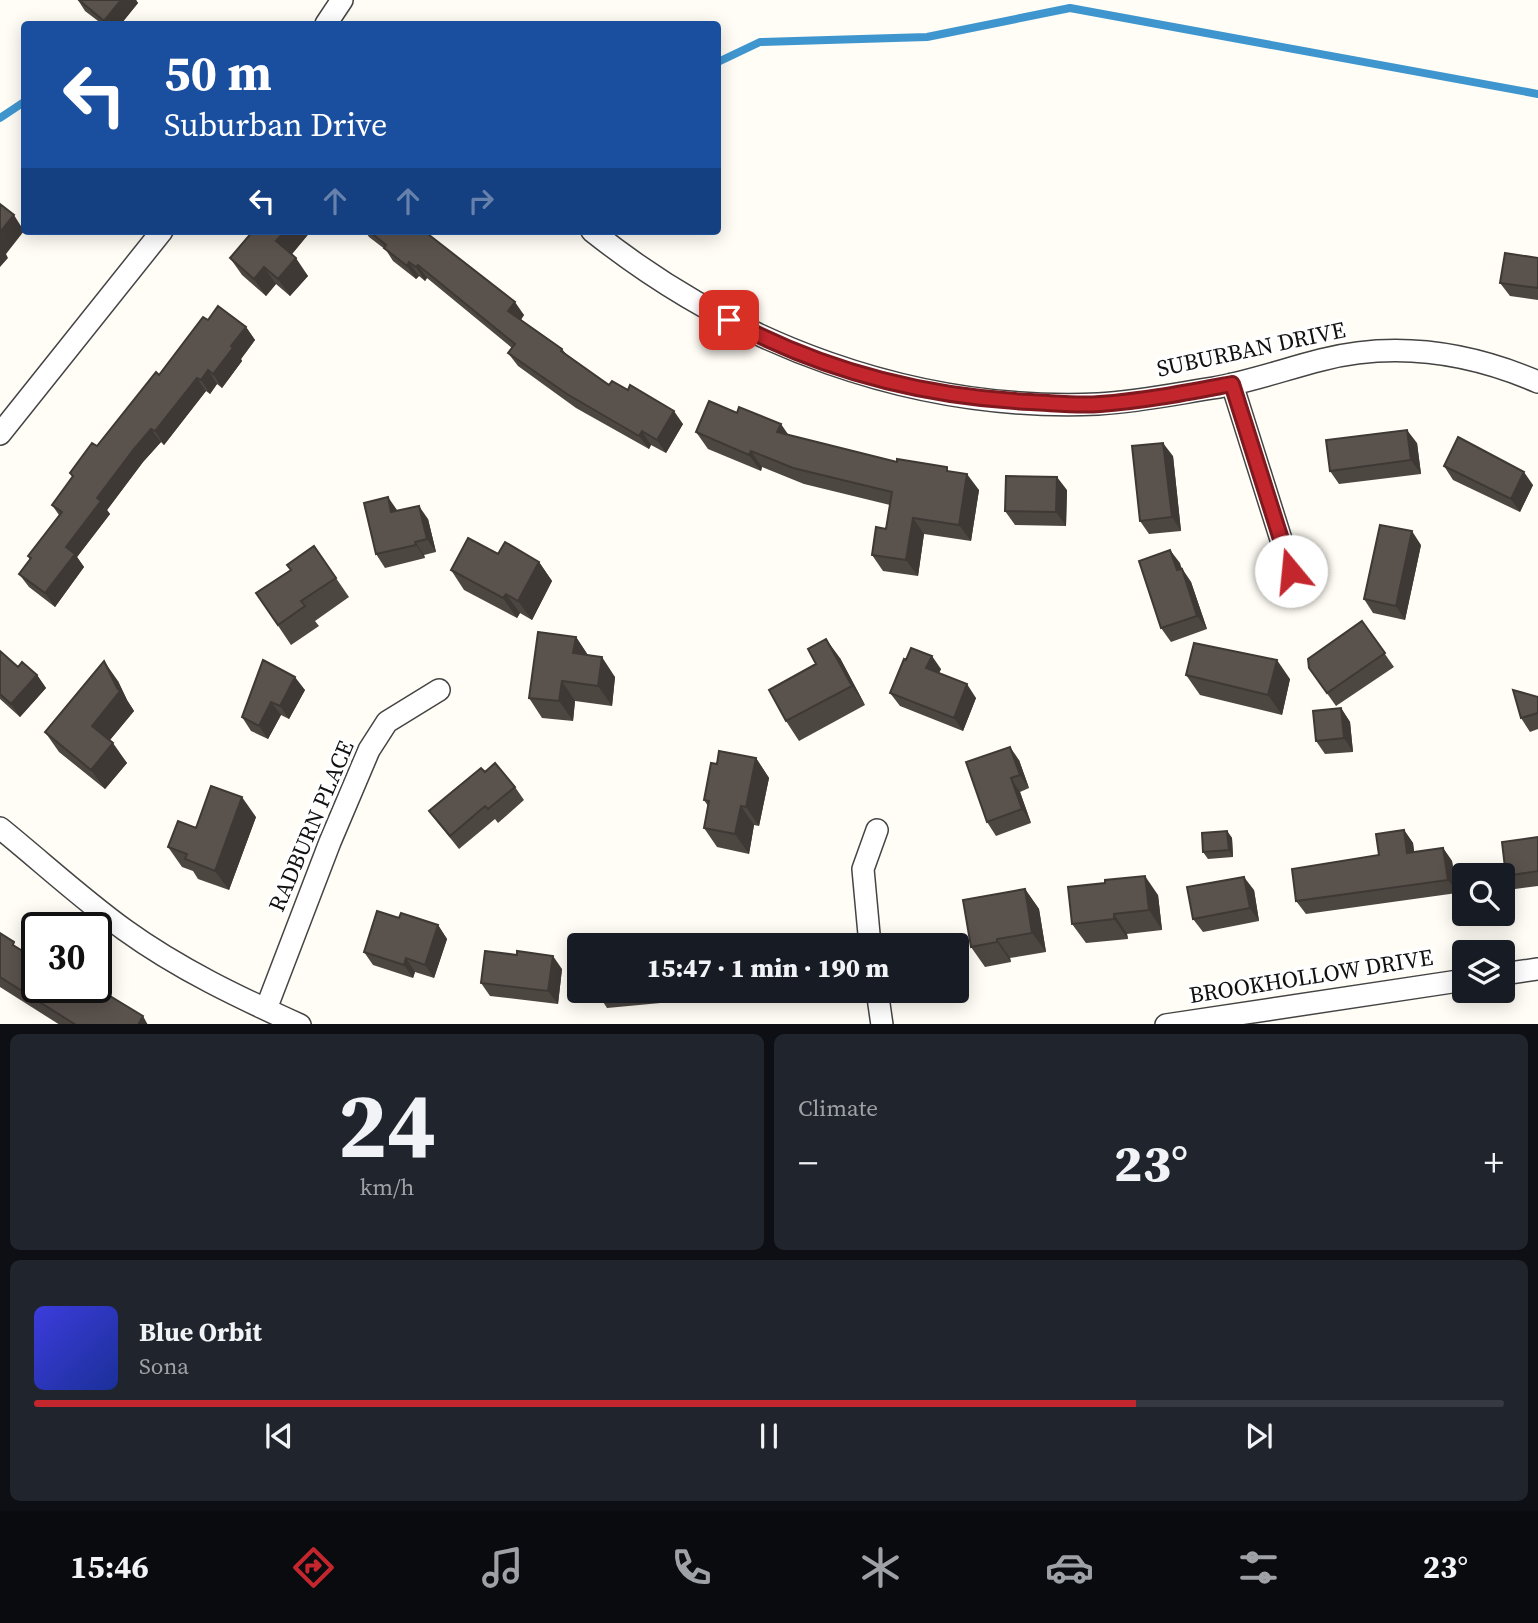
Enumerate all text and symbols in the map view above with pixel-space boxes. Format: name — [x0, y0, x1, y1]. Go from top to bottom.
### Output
text: 50 m — [164, 39, 272, 106]
icon: left — [49, 49, 140, 140]
text: Suburban Drive — [164, 103, 387, 147]
icon: left — [243, 182, 281, 220]
icon: ahead — [316, 182, 354, 220]
icon: ahead — [389, 182, 427, 220]
icon: right — [462, 182, 500, 220]
pin — [699, 290, 759, 350]
icon: arrive — [710, 301, 748, 339]
street label: SUBURBAN DRIVE — [1154, 313, 1348, 385]
position arrow — [1254, 534, 1328, 608]
street label: RADBURN PLACE — [261, 735, 362, 916]
map controls — [1452, 863, 1515, 1003]
button: search — [1452, 863, 1515, 926]
speed limit sign: 30 — [21, 912, 112, 1003]
button: layers — [1452, 940, 1515, 1003]
street label: BROOKHOLLOW DRIVE — [1187, 941, 1435, 1011]
text: 15:47 · 1 min · 190 m — [647, 950, 889, 986]
text: 24 — [338, 1063, 436, 1187]
text: Climate — [798, 1092, 878, 1124]
text: 23° — [1114, 1127, 1188, 1198]
text: − — [798, 1137, 818, 1189]
text: + — [1484, 1137, 1504, 1189]
text: km/h — [360, 1171, 414, 1203]
text: Blue Orbit — [139, 1314, 262, 1350]
text: Sona — [139, 1350, 189, 1382]
icon: previous — [260, 1417, 298, 1455]
icon: pause — [750, 1417, 788, 1455]
icon: next — [1240, 1417, 1278, 1455]
icon: directions — [289, 1543, 338, 1592]
icon: music — [478, 1543, 527, 1592]
icon: phone — [667, 1543, 716, 1592]
icon: climate — [856, 1543, 905, 1592]
icon: car — [1045, 1543, 1094, 1592]
icon: filters — [1234, 1543, 1283, 1592]
text: 15:46 — [70, 1545, 149, 1589]
text: 23° — [1423, 1545, 1468, 1589]

